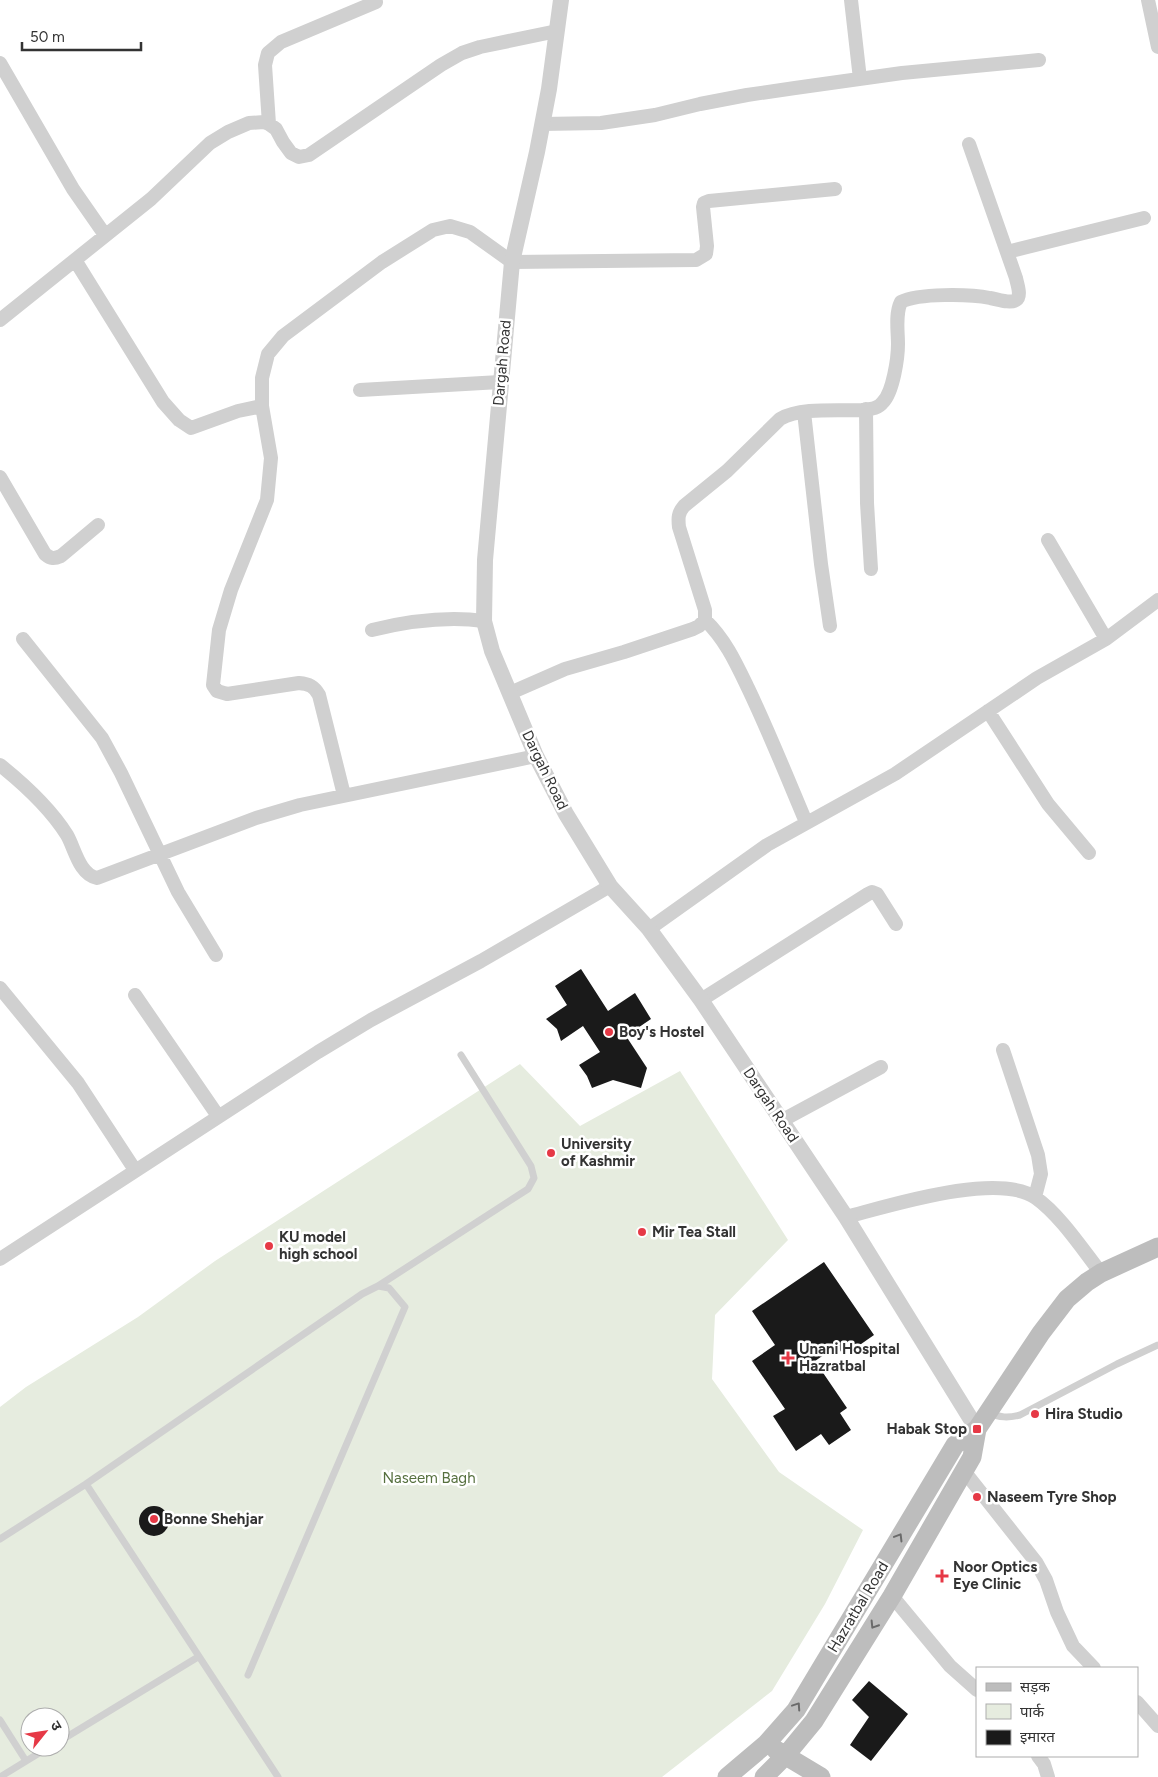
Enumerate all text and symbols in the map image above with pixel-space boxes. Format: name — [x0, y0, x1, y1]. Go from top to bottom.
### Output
scale bar — [22, 20, 141, 52]
text: 50 m — [30, 28, 65, 46]
street label: Dargah Road — [489, 319, 515, 407]
street label: Dargah Road — [518, 727, 572, 813]
place label: Boy's Hostel — [619, 1023, 704, 1041]
marker: Boy's Hostel — [603, 1026, 615, 1038]
street label: Dargah Road — [739, 1064, 803, 1146]
place label: University of Kashmir — [561, 1135, 635, 1170]
marker: University of Kashmir — [545, 1147, 557, 1159]
place label: Mir Tea Stall — [652, 1223, 736, 1241]
marker: Mir Tea Stall — [636, 1226, 648, 1238]
place label: KU model high school — [279, 1228, 357, 1263]
marker: KU model high school — [263, 1240, 275, 1252]
place label: Unani Hospital Hazratbal — [799, 1340, 900, 1375]
marker: Unani Hospital Hazratbal — [781, 1351, 795, 1365]
place label: Hira Studio — [1045, 1405, 1123, 1423]
marker: Hira Studio — [1029, 1408, 1041, 1420]
place label: Habak Stop — [886, 1420, 967, 1438]
marker: Habak Stop — [971, 1423, 983, 1435]
park label: Naseem Bagh — [382, 1469, 476, 1487]
place label: Naseem Tyre Shop — [987, 1488, 1117, 1506]
marker: Naseem Tyre Shop — [971, 1491, 983, 1503]
place label: Bonne Shehjar — [164, 1510, 264, 1528]
marker: Bonne Shehjar — [148, 1513, 160, 1525]
one-way arrow — [893, 1534, 903, 1543]
street label: Hazratbal Road — [824, 1558, 892, 1656]
place label: Noor Optics Eye Clinic — [953, 1558, 1037, 1593]
marker: Noor Optics Eye Clinic — [935, 1569, 949, 1583]
one-way arrow — [871, 1620, 880, 1629]
legend — [976, 1667, 1138, 1757]
text: सड़क — [1020, 1678, 1050, 1696]
one-way arrow — [791, 1703, 800, 1712]
text: पार्क — [1020, 1703, 1044, 1721]
north arrow — [20, 1707, 70, 1757]
text: उ — [46, 1718, 66, 1734]
text: इमारत — [1020, 1728, 1055, 1746]

